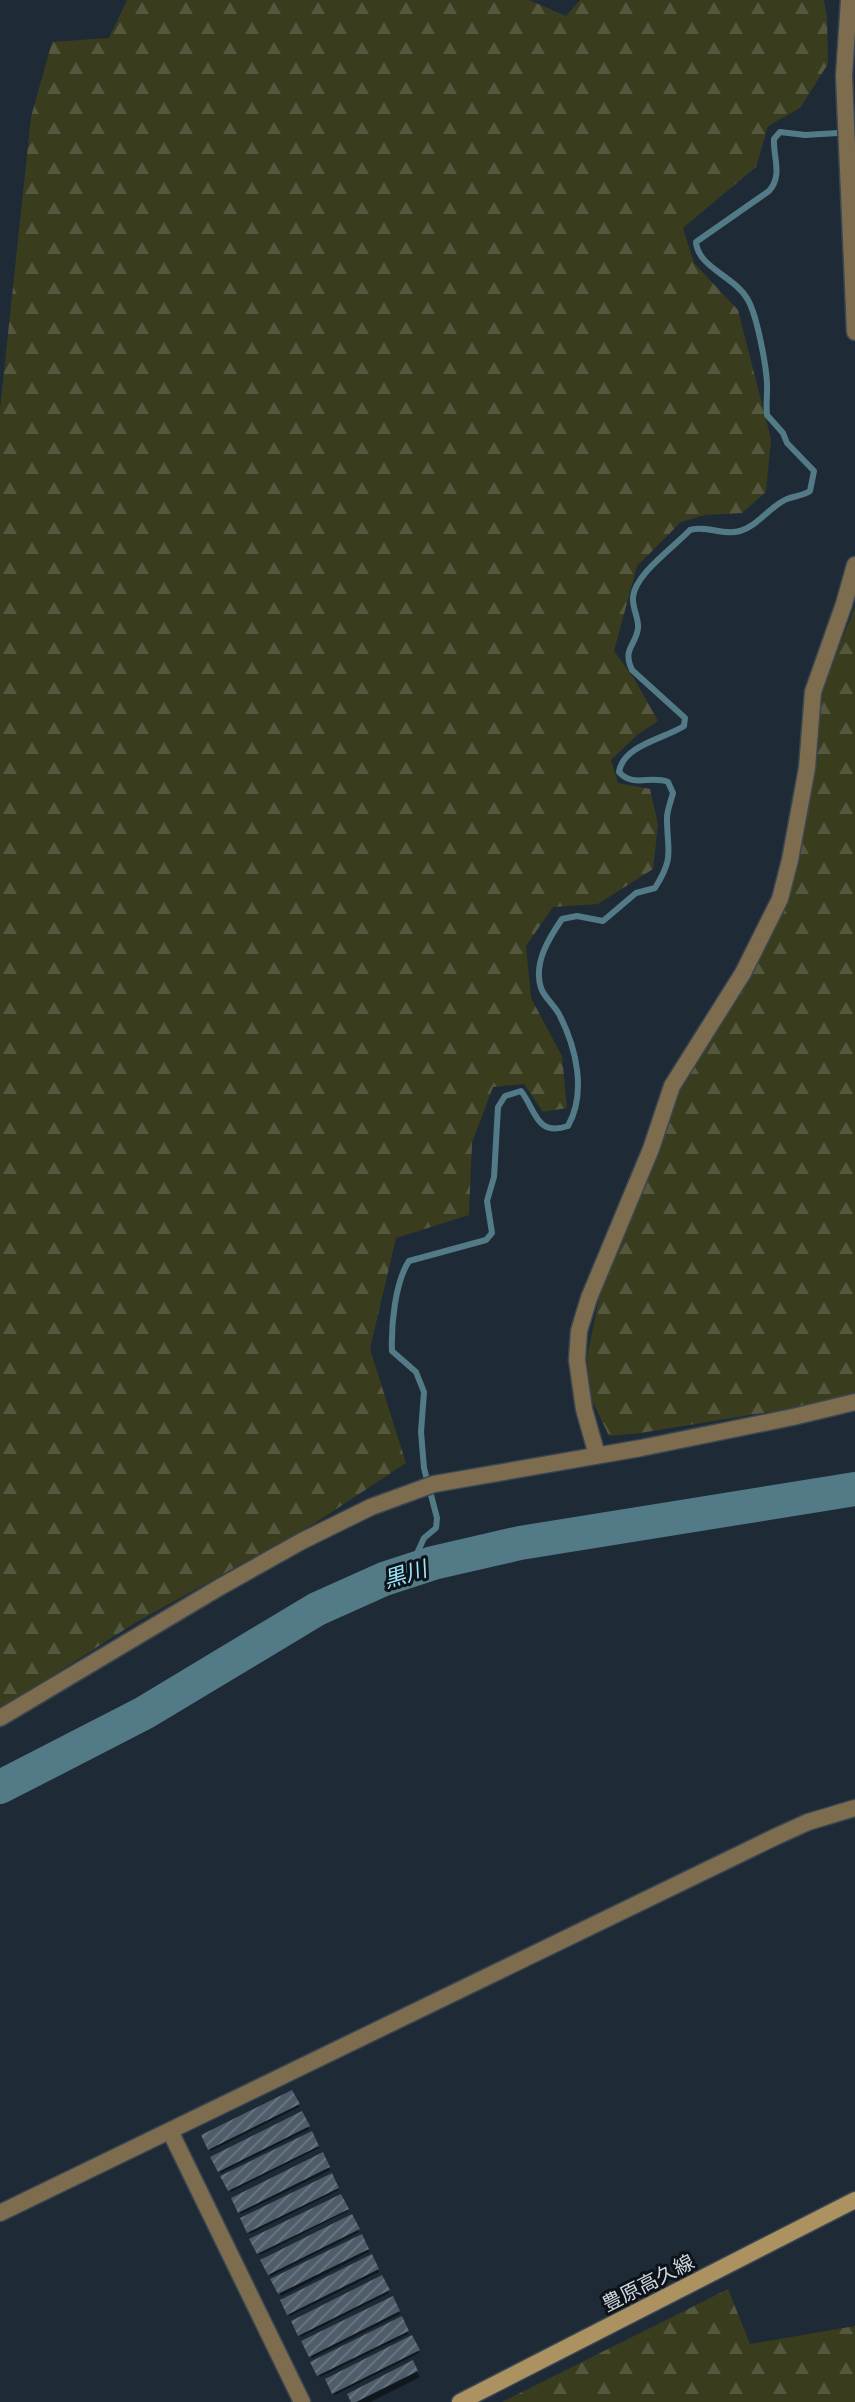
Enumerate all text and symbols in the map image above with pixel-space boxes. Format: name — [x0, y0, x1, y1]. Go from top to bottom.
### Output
water label: 黒川 — [380, 1555, 432, 1593]
street label: 豊原高久線 — [598, 2250, 698, 2316]

